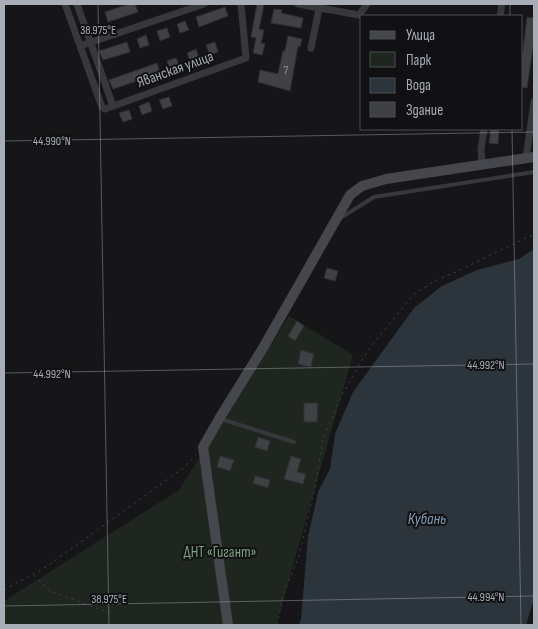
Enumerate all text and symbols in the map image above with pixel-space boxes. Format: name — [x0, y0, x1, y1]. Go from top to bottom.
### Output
legend — [360, 15, 523, 130]
text: 38.975°E — [80, 23, 116, 38]
text: Улица — [406, 26, 435, 45]
street label: Яванская улица — [134, 47, 216, 92]
text: Парк — [406, 51, 432, 70]
house number: 7 — [284, 63, 289, 78]
text: Вода — [406, 76, 431, 95]
text: Здание — [406, 101, 443, 120]
text: 44.990°N — [33, 134, 71, 149]
text: 44.992°N — [467, 358, 505, 373]
text: 44.992°N — [33, 367, 71, 382]
water label: Кубань — [408, 510, 446, 529]
park label: ДНТ «Гигант» — [184, 543, 257, 562]
text: 44.994°N — [468, 590, 504, 605]
text: 38.975°E — [91, 592, 127, 607]

